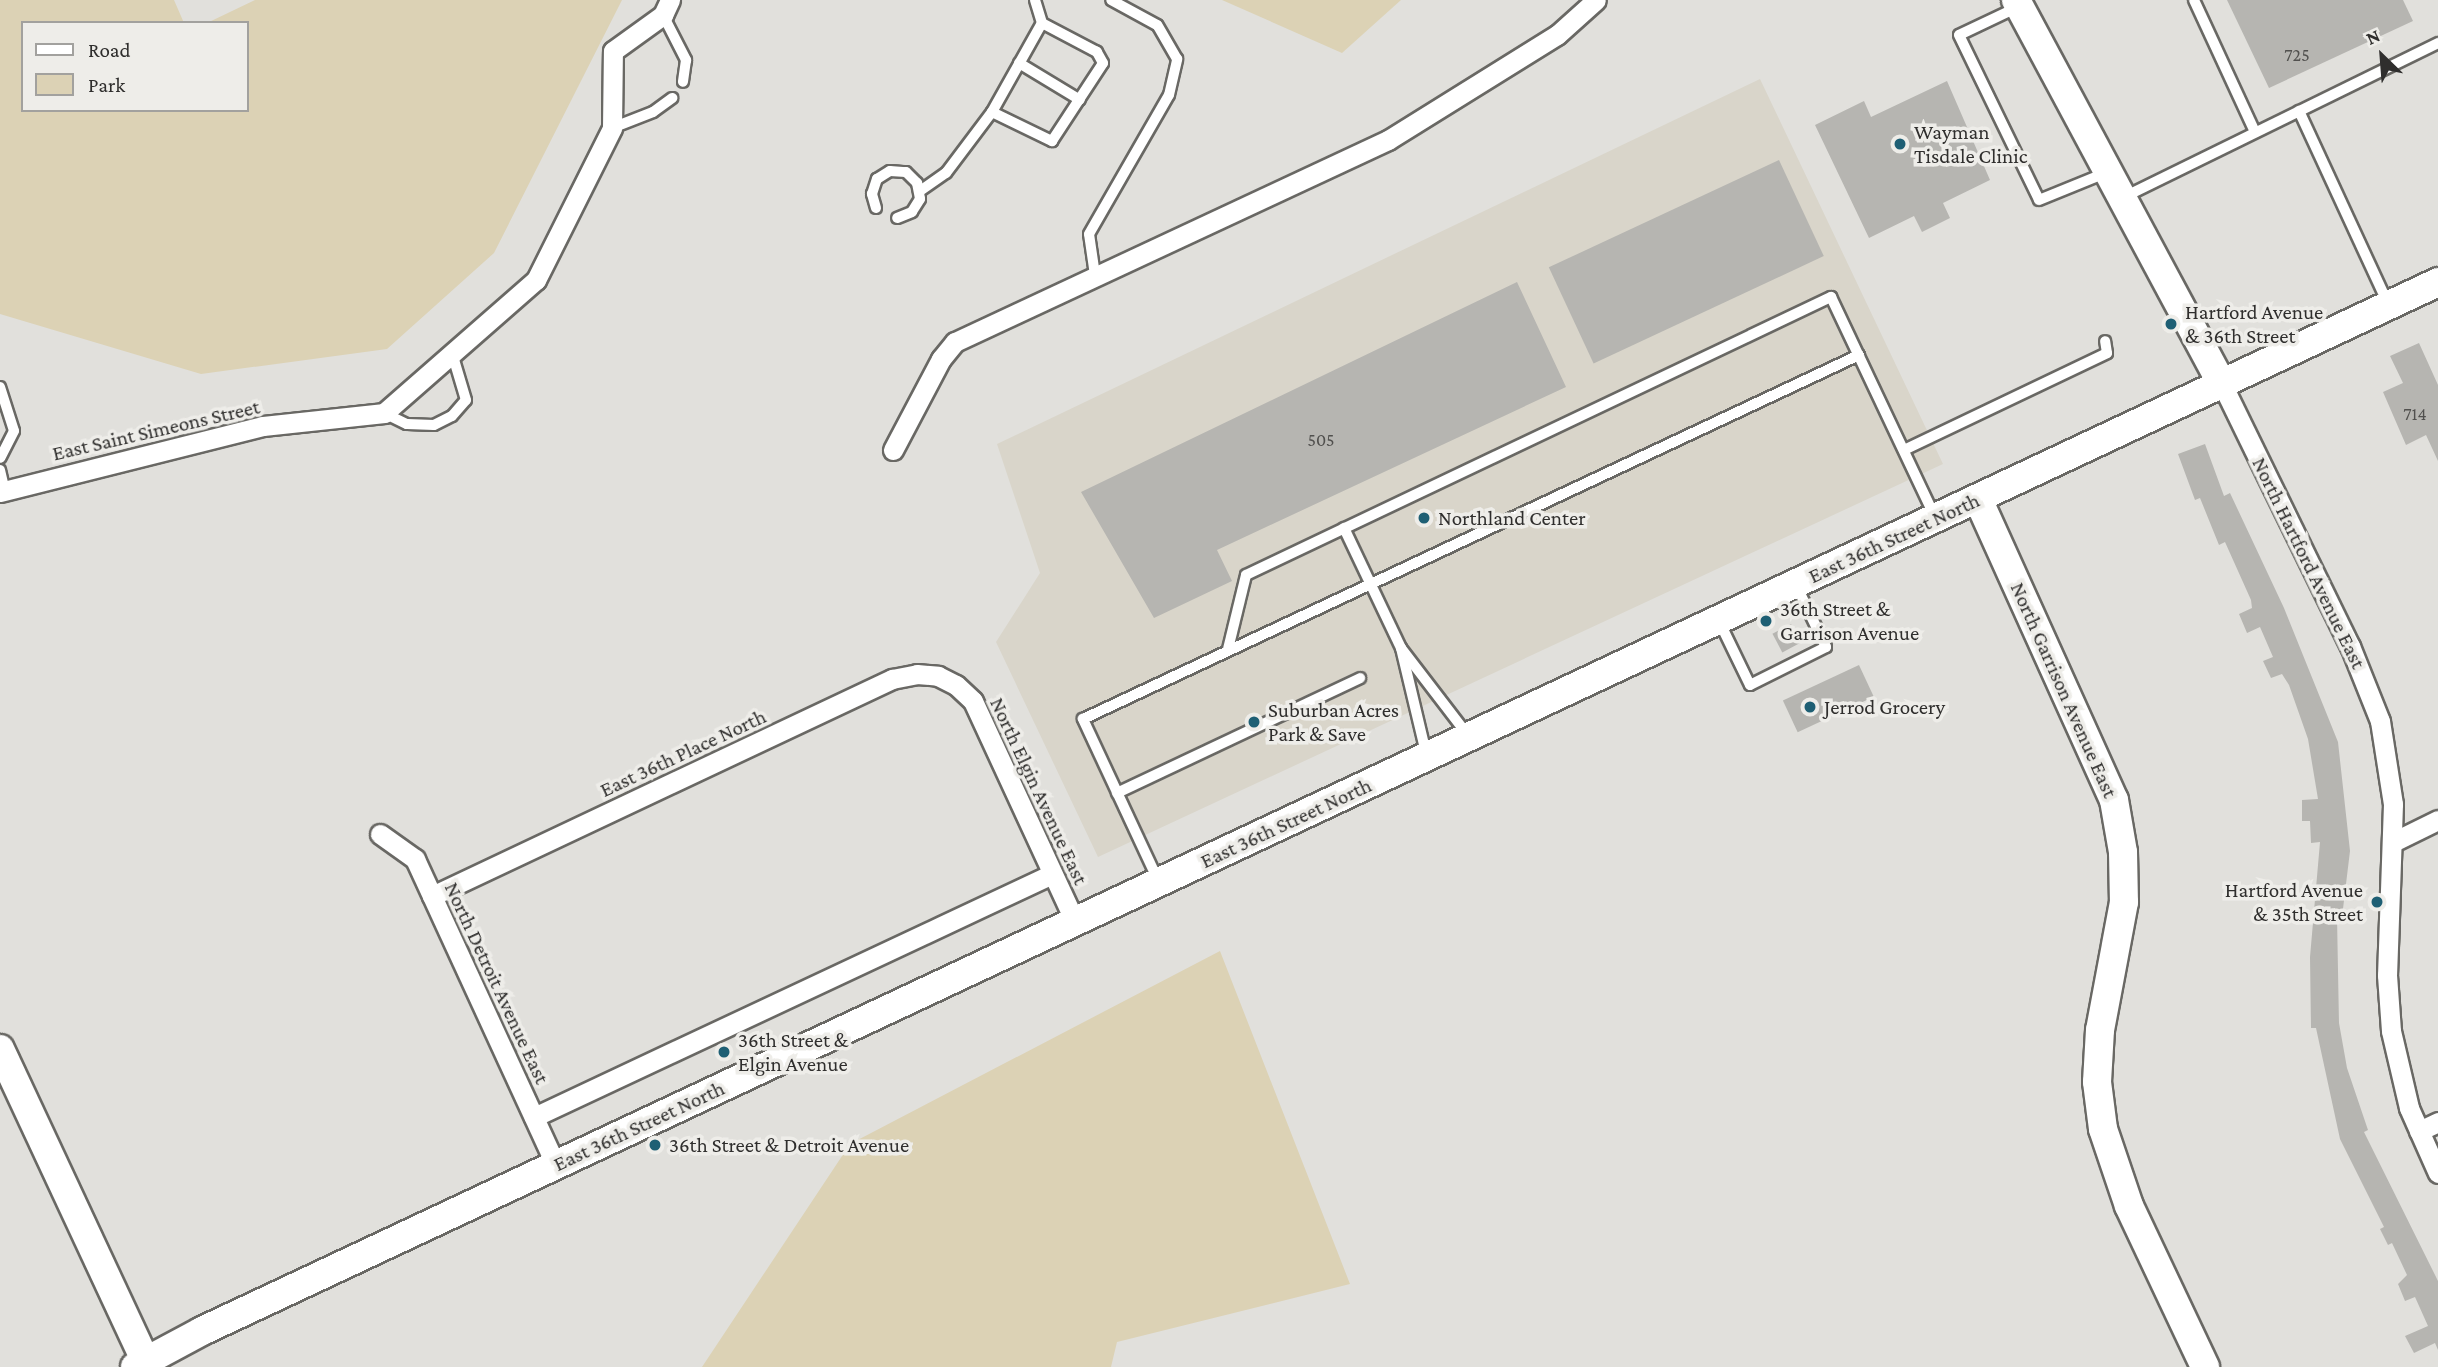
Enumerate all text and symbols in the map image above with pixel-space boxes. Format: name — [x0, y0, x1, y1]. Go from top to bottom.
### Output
legend — [21, 21, 248, 112]
north arrow — [2347, 21, 2417, 91]
text: N — [2363, 24, 2383, 49]
text: Road — [88, 38, 131, 62]
house number: 725 — [2284, 44, 2310, 66]
text: Park — [88, 73, 125, 97]
place label: Wayman Tisdale Clinic — [1914, 119, 2028, 169]
marker: Wayman Tisdale Clinic — [1892, 136, 1908, 152]
place label: Hartford Avenue & 36th Street — [2185, 299, 2323, 349]
marker: Hartford Avenue & 36th Street — [2163, 316, 2179, 332]
street label: East Saint Simeons Street — [50, 394, 262, 466]
house number: 714 — [2403, 403, 2427, 425]
house number: 505 — [1307, 429, 1335, 451]
street label: North Hartford Avenue East — [2247, 453, 2371, 673]
street label: East 36th Street North — [1804, 487, 1984, 589]
place label: Northland Center — [1438, 505, 1586, 531]
marker: Northland Center — [1416, 510, 1432, 526]
street label: North Garrison Avenue East — [2005, 578, 2123, 802]
place label: 36th Street & Garrison Avenue — [1780, 596, 1919, 646]
marker: 36th Street & Garrison Avenue — [1758, 613, 1774, 629]
street label: North Elgin Avenue East — [985, 693, 1093, 889]
place label: Jerrod Grocery — [1824, 694, 1945, 720]
place label: Suburban Acres Park & Save — [1268, 697, 1399, 747]
marker: Jerrod Grocery — [1802, 699, 1818, 715]
street label: East 36th Place North — [596, 703, 770, 803]
marker: Suburban Acres Park & Save — [1246, 714, 1262, 730]
street label: East 36th Street North — [1196, 772, 1376, 874]
place label: Hartford Avenue & 35th Street — [2225, 877, 2363, 927]
street label: North Detroit Avenue East — [439, 878, 555, 1088]
marker: Hartford Avenue & 35th Street — [2369, 894, 2385, 910]
place label: 36th Street & Elgin Avenue — [738, 1027, 848, 1077]
marker: 36th Street & Elgin Avenue — [716, 1044, 732, 1060]
street label: East 36th Street North — [549, 1075, 729, 1177]
place label: 36th Street & Detroit Avenue — [669, 1132, 909, 1158]
marker: 36th Street & Detroit Avenue — [647, 1137, 663, 1153]

